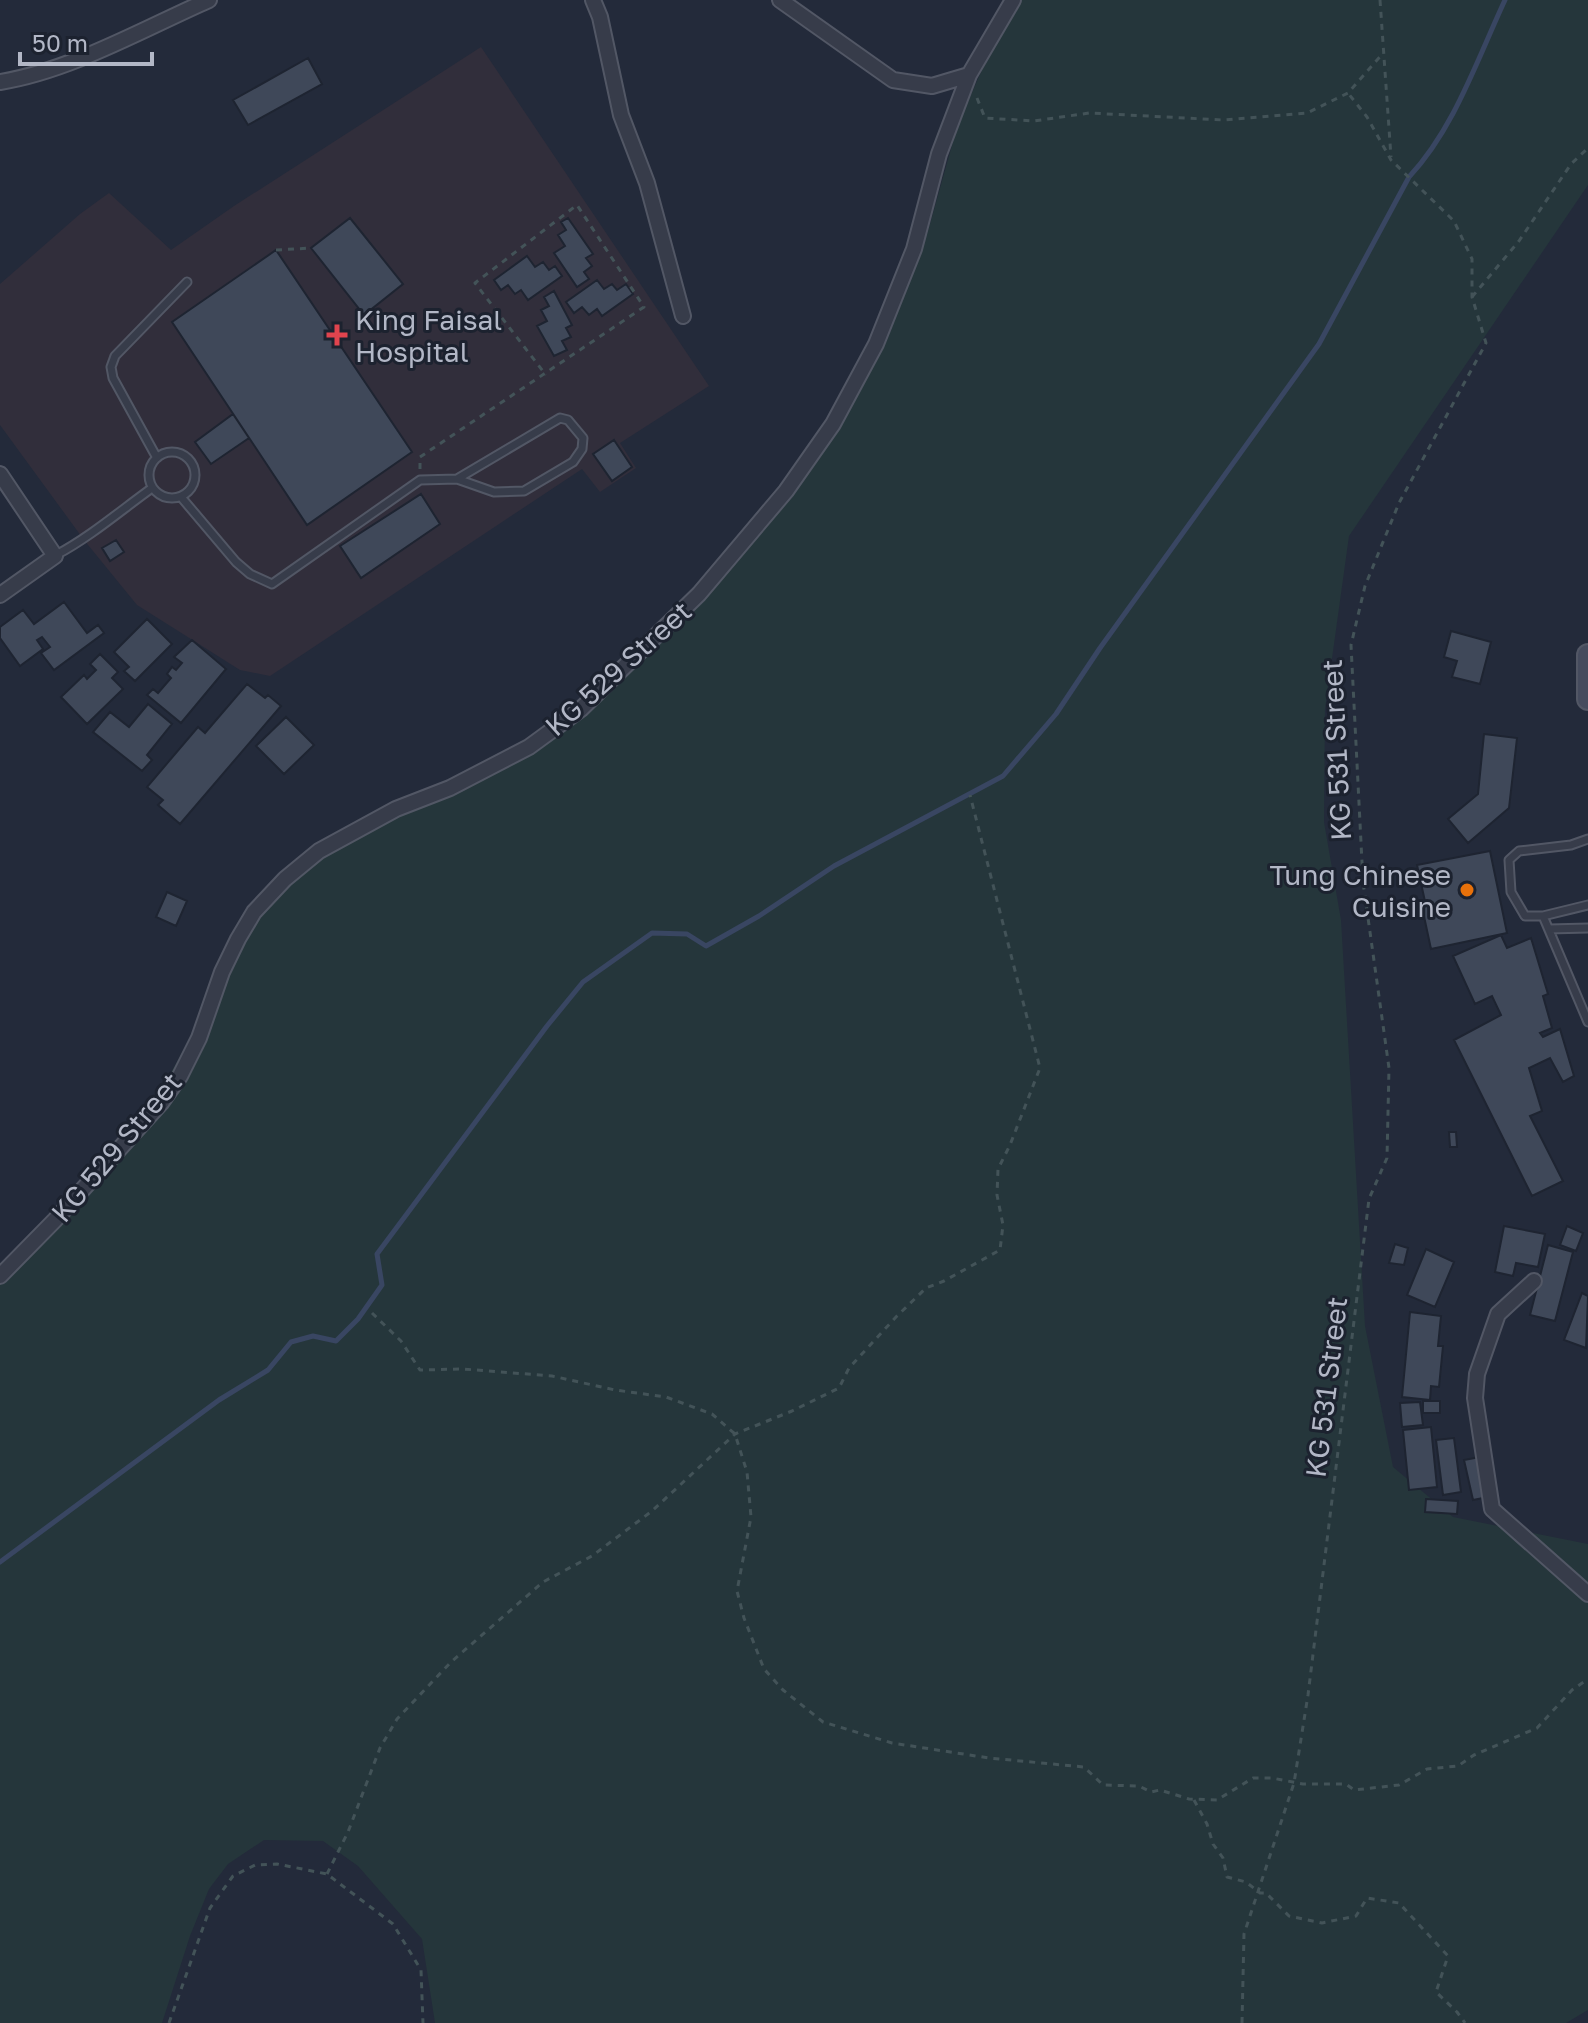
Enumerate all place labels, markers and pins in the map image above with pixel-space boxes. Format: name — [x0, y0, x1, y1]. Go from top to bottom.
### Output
place label: King Faisal Hospital — [355, 303, 502, 368]
marker: King Faisal Hospital — [326, 324, 348, 346]
place label: Tung Chinese Cuisine — [1269, 858, 1451, 923]
marker: Tung Chinese Cuisine — [1458, 881, 1476, 899]

